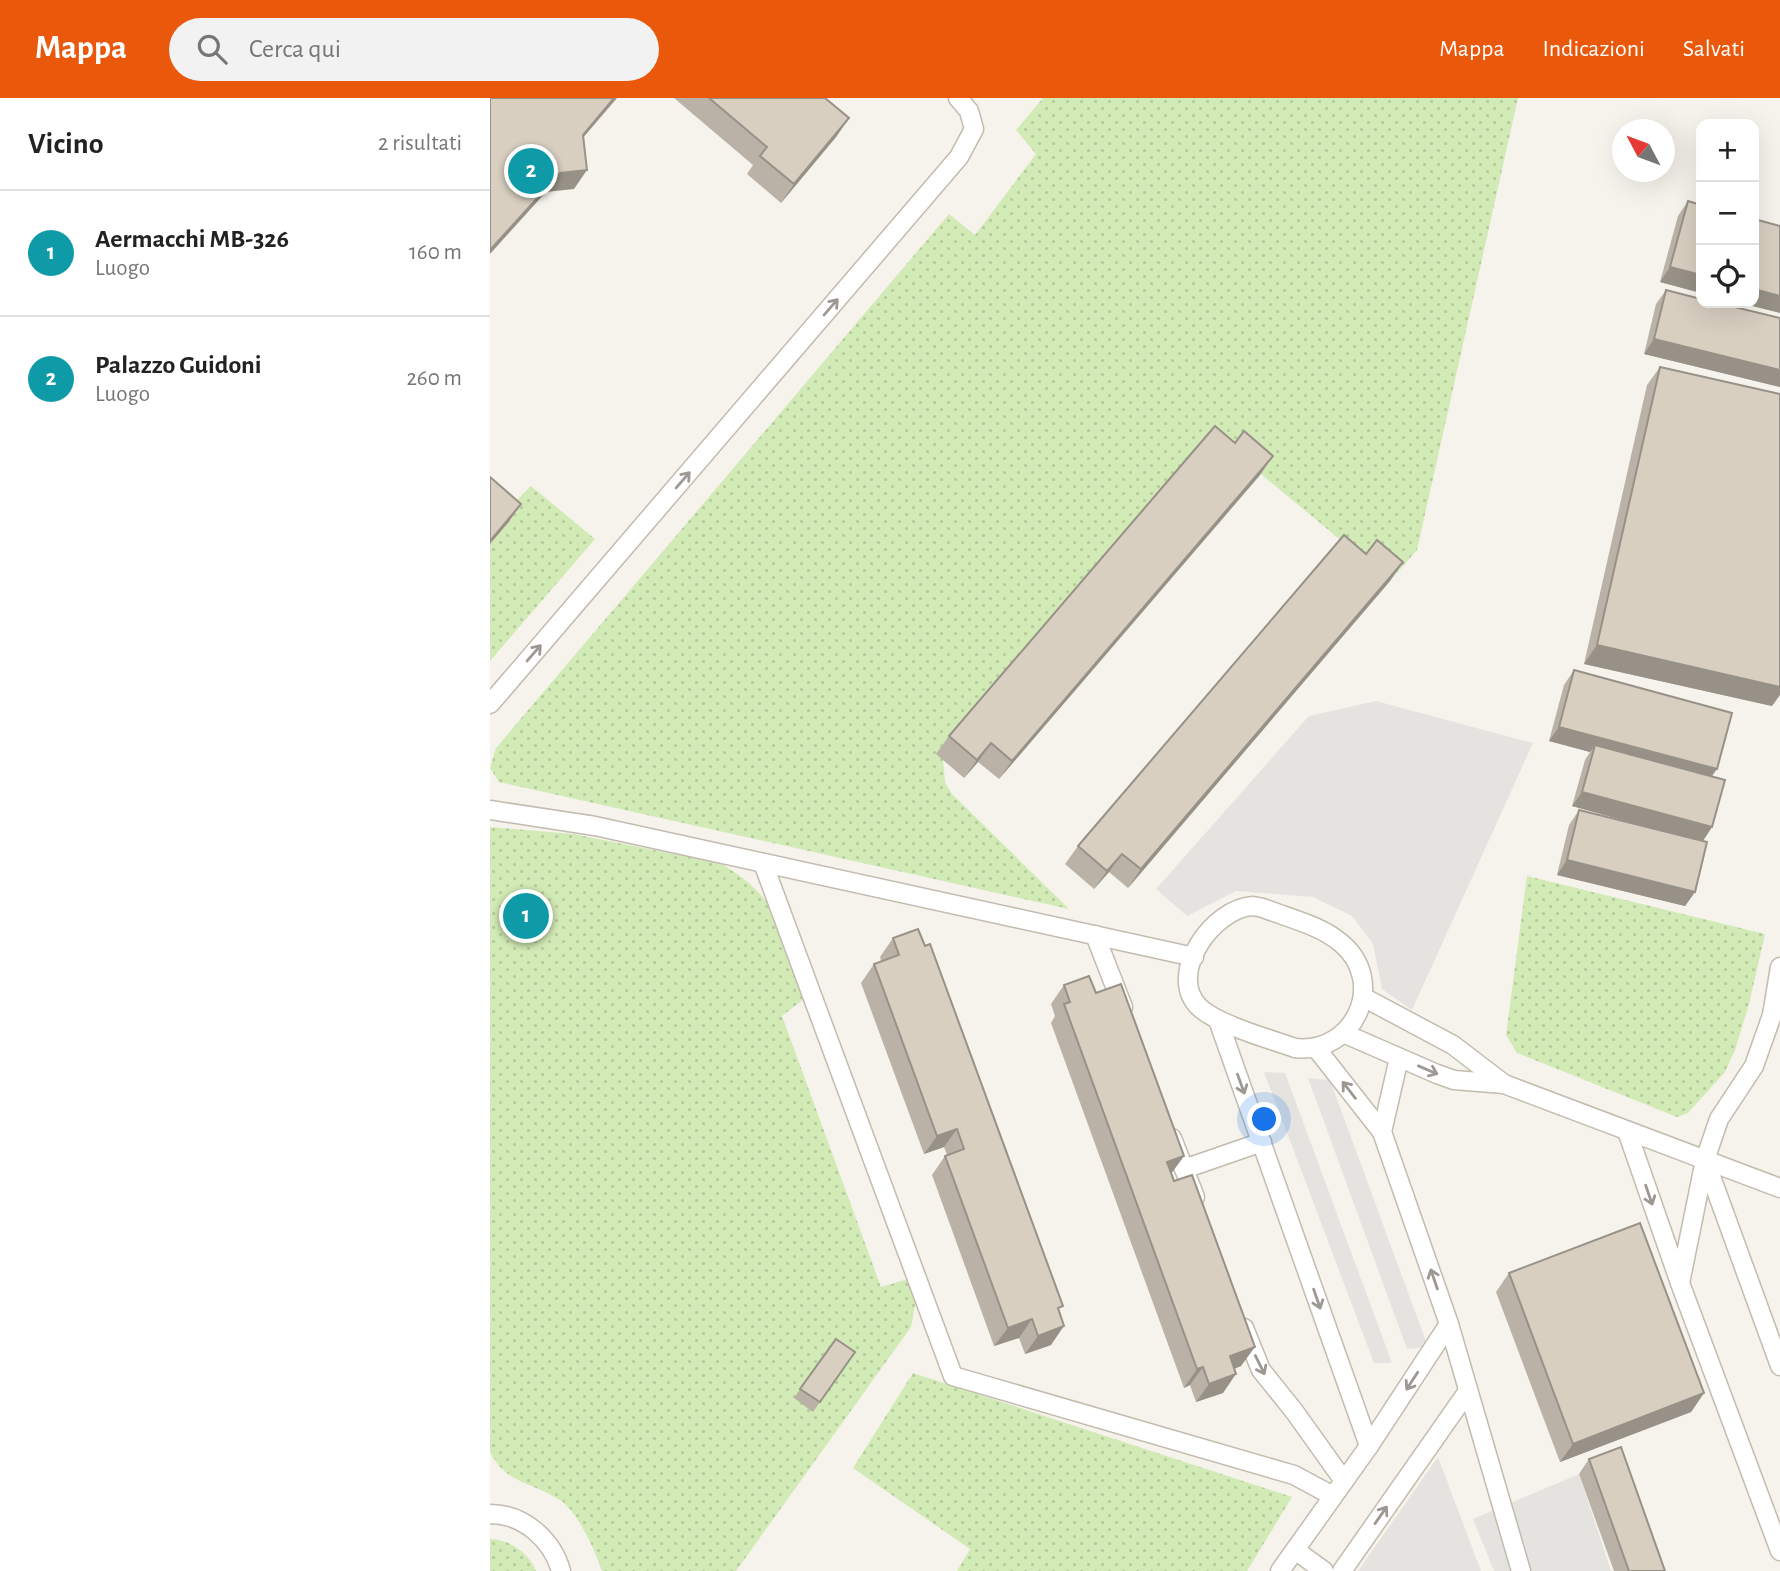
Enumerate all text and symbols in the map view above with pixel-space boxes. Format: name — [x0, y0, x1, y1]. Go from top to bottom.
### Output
search box — [169, 18, 659, 81]
icon: search — [193, 30, 231, 68]
text: Mappa — [35, 32, 127, 65]
text: Cerca qui — [249, 36, 341, 62]
text: Mappa — [1439, 37, 1504, 61]
text: Indicazioni — [1542, 37, 1645, 61]
text: Salvati — [1683, 37, 1745, 61]
north arrow — [1612, 119, 1675, 182]
map controls — [1696, 119, 1759, 308]
button: + — [1696, 119, 1759, 182]
text: Vicino — [28, 129, 104, 159]
text: 2 risultati — [378, 132, 462, 155]
pin: 2 — [508, 145, 554, 197]
button: − — [1696, 182, 1759, 245]
text: Aermacchi MB-326 — [95, 226, 289, 252]
text: 1 — [47, 241, 55, 264]
text: 160 m — [409, 241, 462, 264]
button: locate — [1696, 245, 1759, 308]
text: Luogo — [95, 257, 150, 280]
one-way arrow — [823, 299, 839, 317]
text: Palazzo Guidoni — [95, 352, 262, 378]
text: 2 — [46, 367, 56, 390]
text: 260 m — [406, 367, 462, 390]
text: Luogo — [95, 383, 150, 406]
one-way arrow — [675, 471, 691, 489]
one-way arrow — [526, 644, 542, 662]
pin: 1 — [503, 890, 549, 942]
one-way arrow — [1417, 1065, 1438, 1078]
one-way arrow — [1236, 1073, 1249, 1095]
one-way arrow — [1342, 1081, 1357, 1100]
your location — [1247, 1102, 1281, 1136]
one-way arrow — [1644, 1183, 1656, 1205]
one-way arrow — [1427, 1269, 1439, 1291]
one-way arrow — [1312, 1287, 1324, 1309]
one-way arrow — [1253, 1354, 1267, 1375]
one-way arrow — [1405, 1371, 1419, 1390]
one-way arrow — [1374, 1506, 1388, 1525]

